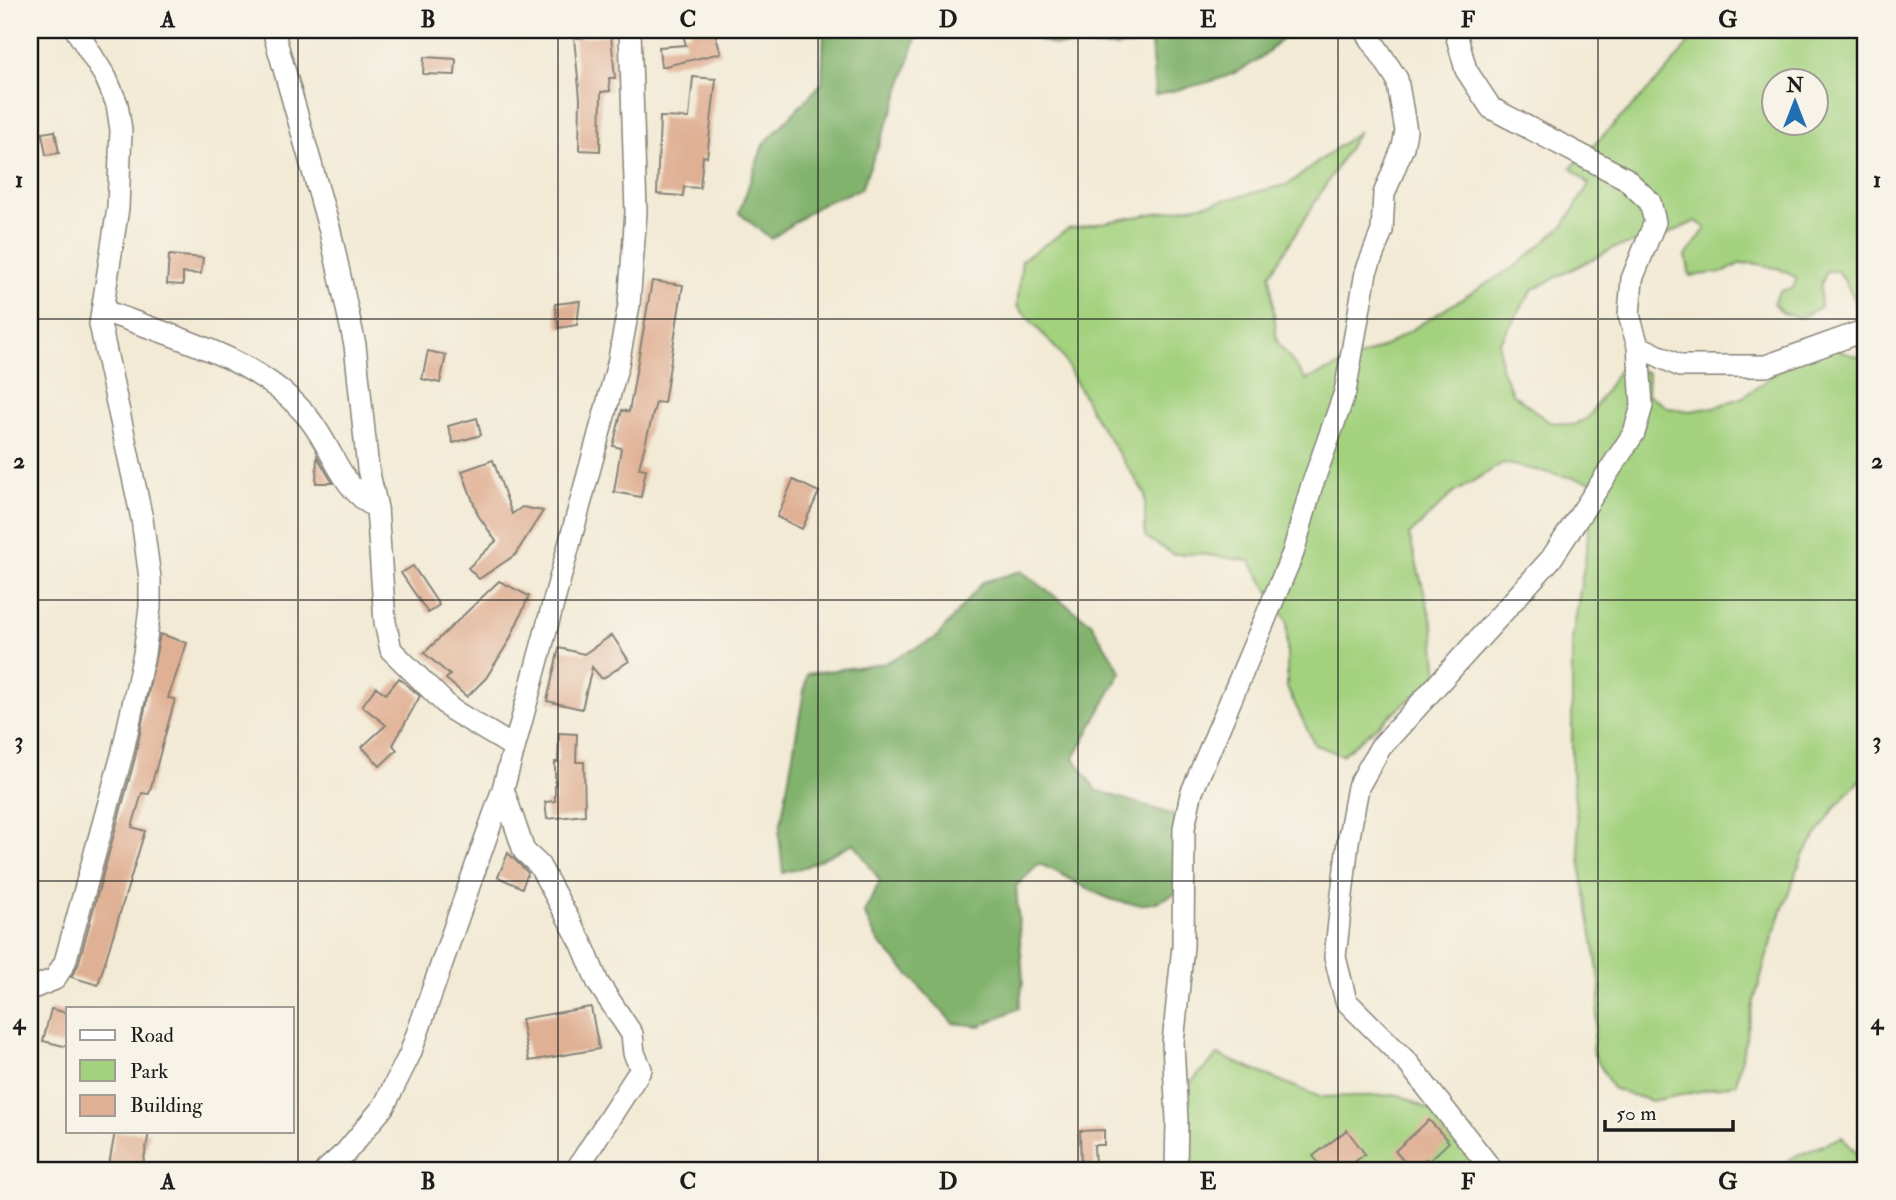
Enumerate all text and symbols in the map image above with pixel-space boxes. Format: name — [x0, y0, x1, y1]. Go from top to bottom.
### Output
text: A — [160, 5, 176, 34]
text: B — [420, 5, 436, 34]
text: C — [680, 5, 696, 34]
text: D — [939, 5, 957, 34]
text: E — [1200, 5, 1217, 34]
text: F — [1461, 5, 1476, 34]
text: G — [1718, 5, 1738, 34]
north arrow — [1759, 66, 1829, 136]
text: N — [1785, 74, 1804, 98]
text: 1 — [15, 165, 23, 194]
text: 1 — [1873, 165, 1881, 194]
text: 2 — [13, 446, 25, 475]
text: 2 — [1871, 446, 1883, 475]
text: 3 — [15, 726, 23, 755]
text: 3 — [1873, 726, 1881, 755]
text: 4 — [12, 1007, 27, 1036]
legend — [66, 1007, 294, 1134]
text: 4 — [1870, 1007, 1885, 1036]
text: Road — [130, 1022, 175, 1049]
text: Park — [130, 1058, 168, 1085]
scale bar — [1605, 1088, 1733, 1132]
text: Building — [130, 1092, 203, 1119]
text: 50 m — [1616, 1100, 1657, 1127]
text: A — [160, 1167, 176, 1196]
text: B — [420, 1167, 436, 1196]
text: C — [680, 1167, 696, 1196]
text: D — [939, 1167, 957, 1196]
text: E — [1200, 1167, 1217, 1196]
text: F — [1461, 1167, 1476, 1196]
text: G — [1718, 1167, 1738, 1196]

